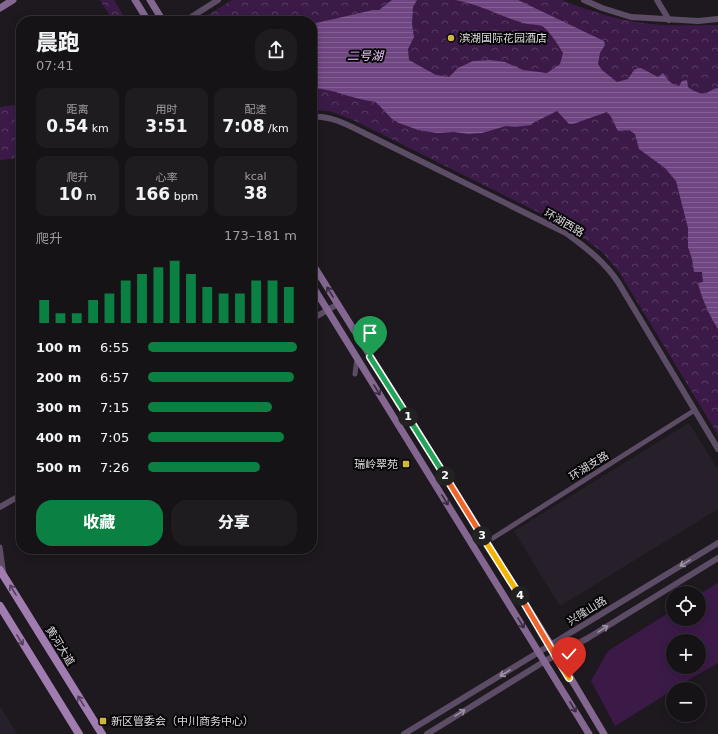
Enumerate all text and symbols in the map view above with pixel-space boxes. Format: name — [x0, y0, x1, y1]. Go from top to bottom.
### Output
button: share — [255, 29, 297, 71]
text: 晨跑 — [36, 30, 80, 55]
place label: 滨湖国际花园酒店 — [459, 32, 547, 45]
marker: 滨湖国际花园酒店 — [446, 33, 456, 43]
water label: 二号湖 — [347, 49, 385, 63]
text: 07:41 — [36, 58, 73, 73]
text: 距离 — [67, 103, 89, 116]
text: 用时 — [156, 103, 178, 116]
text: 配速 — [245, 103, 267, 116]
text: 0.54 — [46, 116, 88, 136]
text: 3:51 — [145, 116, 188, 136]
text: 7:08 — [222, 116, 265, 136]
text: km — [88, 122, 109, 135]
text: /km — [265, 122, 289, 135]
text: kcal — [244, 170, 267, 183]
text: 爬升 — [67, 171, 89, 184]
text: 心率 — [156, 171, 178, 184]
text: 38 — [244, 183, 267, 203]
text: 10 — [59, 184, 82, 204]
text: 166 — [135, 184, 170, 204]
text: m — [82, 190, 96, 203]
text: bpm — [170, 190, 198, 203]
street label: 环湖西路 — [542, 206, 586, 240]
text: 173–181 m — [224, 228, 297, 243]
text: 爬升 — [36, 231, 62, 246]
one-way arrow — [325, 286, 334, 297]
pin — [353, 316, 387, 357]
icon: arrive — [359, 322, 381, 344]
text: 100 m — [36, 340, 81, 355]
text: 6:55 — [100, 340, 129, 355]
text: 200 m — [36, 370, 81, 385]
text: 6:57 — [100, 370, 129, 385]
one-way arrow — [373, 384, 381, 396]
text: 300 m — [36, 400, 81, 415]
text: 7:15 — [100, 400, 129, 415]
pin: 1 — [398, 407, 418, 427]
text: 1 — [404, 410, 412, 423]
text: 400 m — [36, 430, 81, 445]
text: 7:05 — [100, 430, 129, 445]
street label: 环湖支路 — [567, 449, 611, 483]
place label: 瑞岭翠苑 — [354, 458, 398, 471]
marker: 瑞岭翠苑 — [401, 459, 411, 469]
text: 500 m — [36, 460, 81, 475]
text: 7:26 — [100, 460, 129, 475]
pin: 2 — [435, 466, 455, 486]
text: 2 — [441, 469, 449, 482]
one-way arrow — [442, 494, 450, 506]
button: 收藏 — [36, 500, 163, 546]
button: 分享 — [171, 500, 297, 546]
pin: 3 — [472, 526, 492, 546]
text: 3 — [478, 529, 486, 542]
one-way arrow — [679, 559, 691, 567]
one-way arrow — [8, 584, 16, 596]
pin: 4 — [510, 586, 530, 606]
map controls — [666, 586, 706, 722]
button: locate — [666, 586, 706, 626]
text: 4 — [516, 589, 524, 602]
street label: 兴隆山路 — [565, 594, 609, 628]
one-way arrow — [517, 617, 525, 628]
street label: 黄河大道 — [43, 624, 77, 668]
one-way arrow — [597, 624, 609, 632]
one-way arrow — [16, 634, 25, 645]
button: + — [666, 634, 706, 674]
pin — [552, 637, 586, 678]
icon: check — [558, 643, 580, 665]
one-way arrow — [499, 669, 511, 677]
button: − — [666, 682, 706, 722]
one-way arrow — [77, 695, 85, 707]
one-way arrow — [569, 701, 577, 713]
one-way arrow — [454, 709, 466, 717]
place label: 新区管委会（中川商务中心） — [111, 715, 254, 728]
marker: 新区管委会（中川商务中心） — [98, 716, 108, 726]

